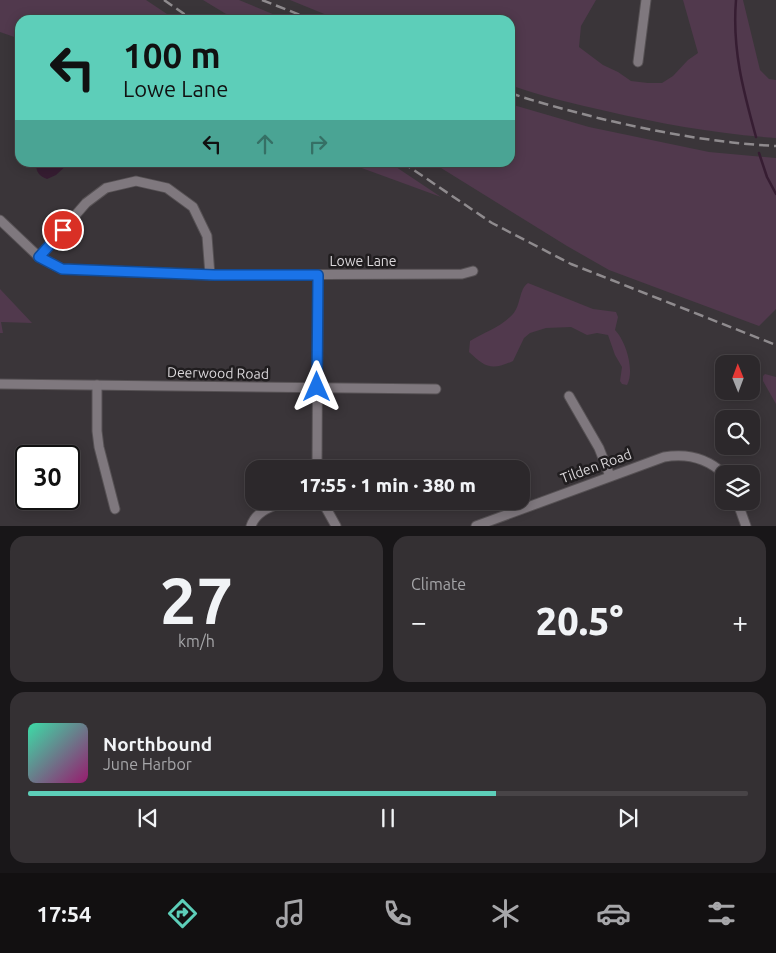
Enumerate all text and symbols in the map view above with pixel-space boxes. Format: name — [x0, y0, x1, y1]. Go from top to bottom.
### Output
icon: left — [40, 35, 105, 100]
text: 100 m — [123, 35, 221, 75]
text: Lowe Lane — [123, 76, 229, 101]
icon: left — [198, 130, 226, 158]
icon: ahead — [251, 130, 279, 158]
icon: right — [304, 130, 332, 158]
pin — [42, 209, 84, 251]
icon: arrive — [49, 216, 77, 244]
street label: Lowe Lane — [329, 253, 397, 269]
north arrow — [715, 355, 760, 400]
map controls — [715, 355, 760, 510]
position arrow — [290, 360, 342, 412]
street label: Deerwood Road — [167, 364, 269, 382]
button: search — [715, 410, 760, 455]
speed limit sign: 30 — [15, 445, 80, 510]
street label: Tilden Road — [558, 446, 634, 486]
button: layers — [715, 465, 760, 510]
text: 17:55 · 1 min · 380 m — [299, 474, 476, 496]
text: 27 — [160, 563, 233, 636]
text: Climate — [411, 575, 466, 593]
text: 20.5° — [536, 600, 623, 642]
text: − — [411, 606, 427, 637]
text: + — [732, 606, 748, 637]
text: km/h — [178, 632, 215, 650]
text: Northbound — [103, 733, 212, 755]
text: June Harbor — [103, 755, 192, 773]
icon: previous — [134, 804, 162, 832]
icon: pause — [374, 804, 402, 832]
icon: next — [614, 804, 642, 832]
icon: directions — [165, 896, 200, 931]
icon: music — [273, 896, 308, 931]
icon: phone — [380, 896, 415, 931]
icon: climate — [488, 896, 523, 931]
icon: car — [596, 896, 631, 931]
icon: filters — [704, 896, 739, 931]
text: 17:54 — [36, 901, 92, 926]

